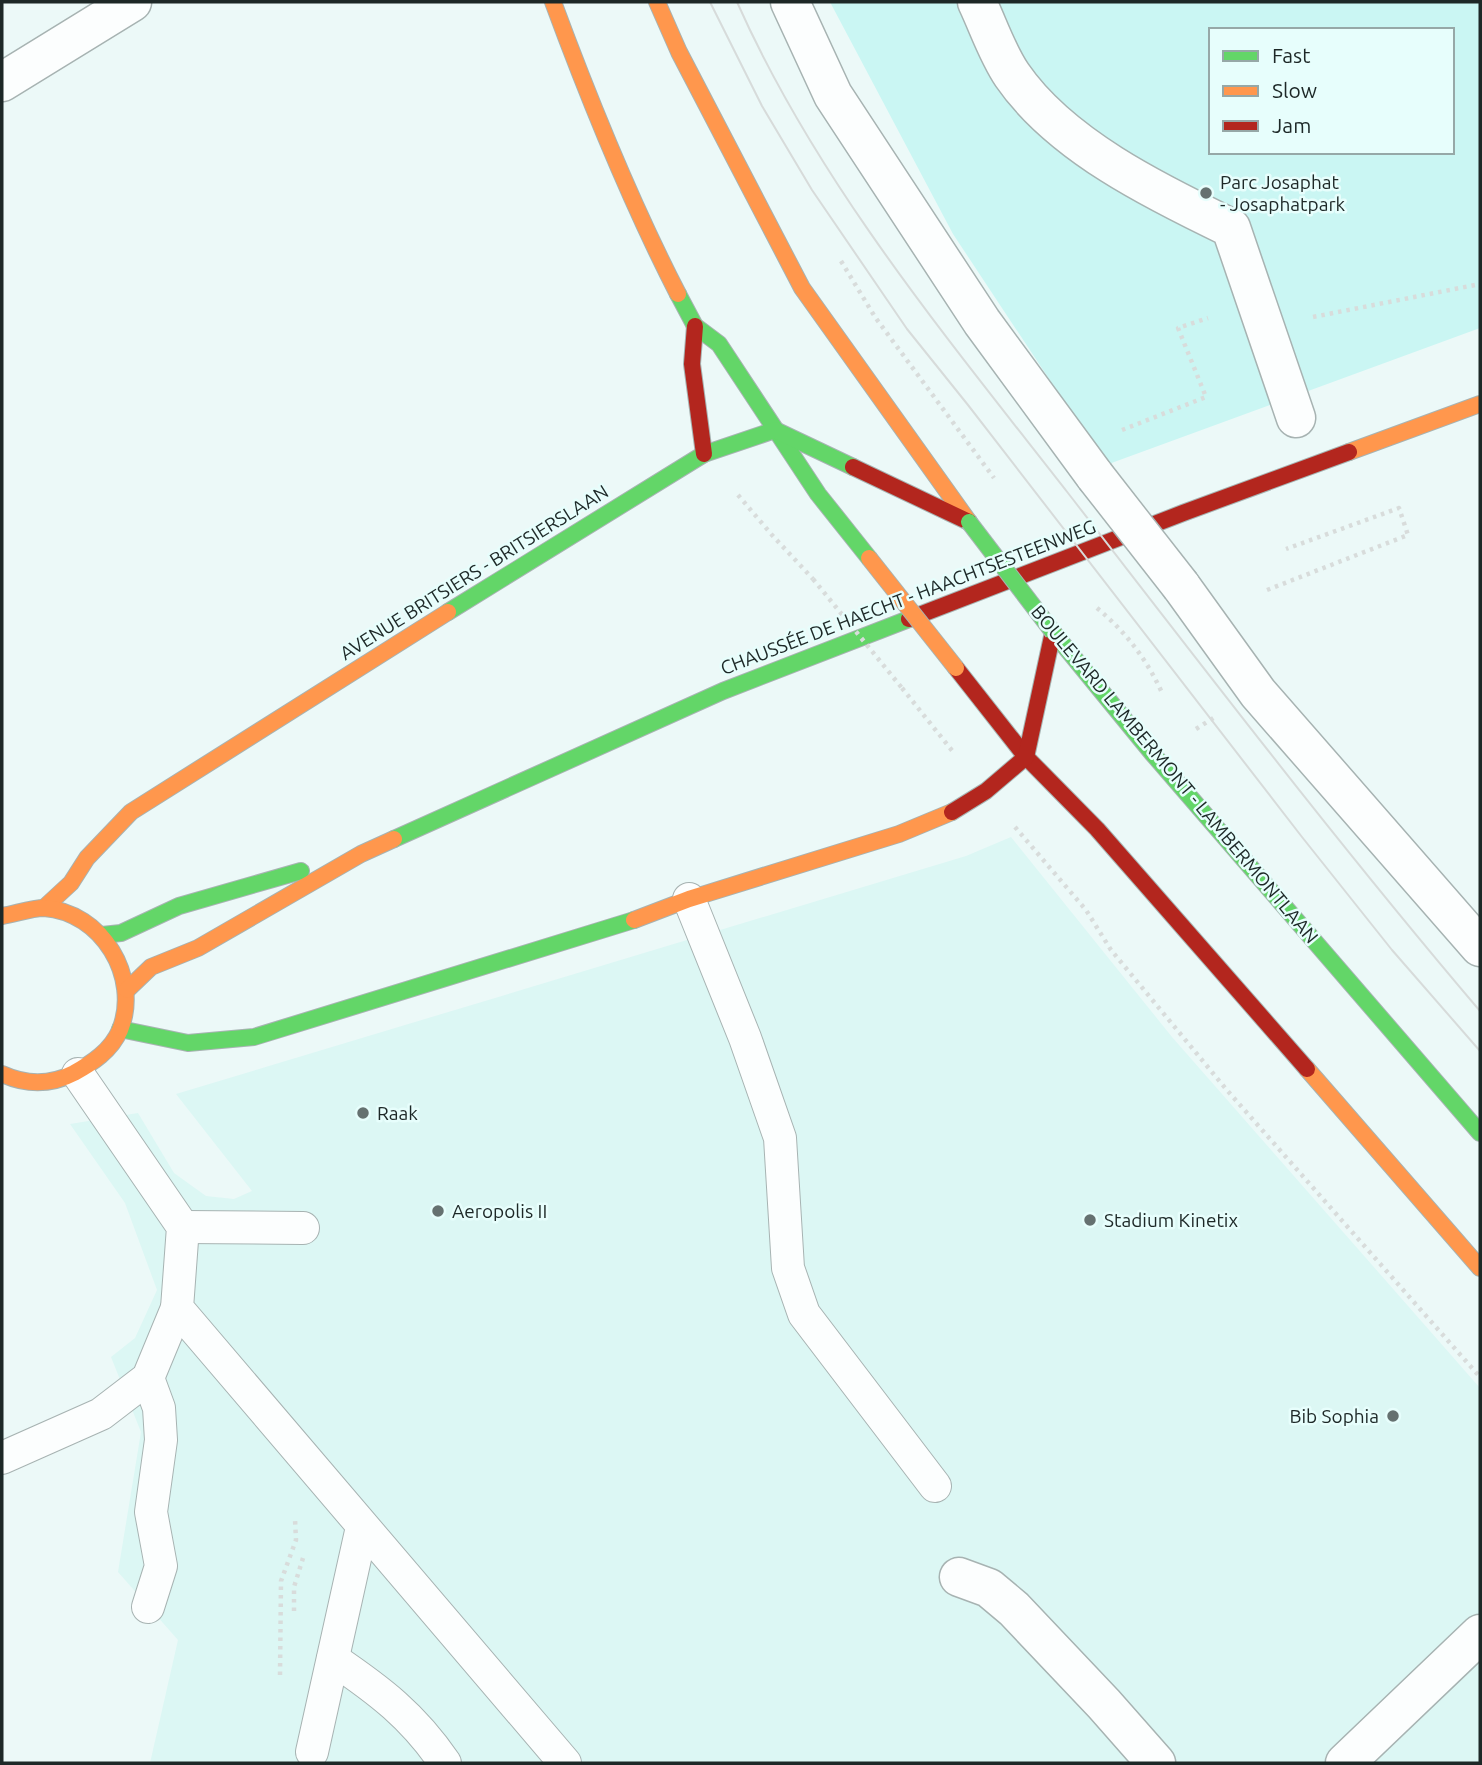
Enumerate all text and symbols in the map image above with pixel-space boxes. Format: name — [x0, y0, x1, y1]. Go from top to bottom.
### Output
legend — [1209, 28, 1454, 154]
text: Fast — [1272, 43, 1310, 67]
text: Slow — [1272, 78, 1317, 102]
text: Jam — [1272, 113, 1311, 137]
place label: Parc Josaphat - Josaphatpark — [1220, 171, 1346, 215]
marker: Parc Josaphat - Josaphatpark — [1198, 185, 1214, 201]
street label: AVENUE BRITSIERS - BRITSIERSLAAN — [336, 480, 612, 664]
street label: CHAUSSÉE DE HAECHT - HAACHTSESTEENWEG — [717, 515, 1099, 679]
street label: BOULEVARD LAMBERMONT - LAMBERMONTLAAN — [1027, 600, 1323, 948]
place label: Raak — [377, 1102, 418, 1124]
marker: Raak — [355, 1105, 371, 1121]
place label: Aeropolis II — [452, 1200, 547, 1222]
marker: Aeropolis II — [430, 1203, 446, 1219]
place label: Stadium Kinetix — [1104, 1209, 1238, 1231]
marker: Stadium Kinetix — [1082, 1212, 1098, 1228]
place label: Bib Sophia — [1289, 1405, 1379, 1427]
marker: Bib Sophia — [1385, 1408, 1401, 1424]

